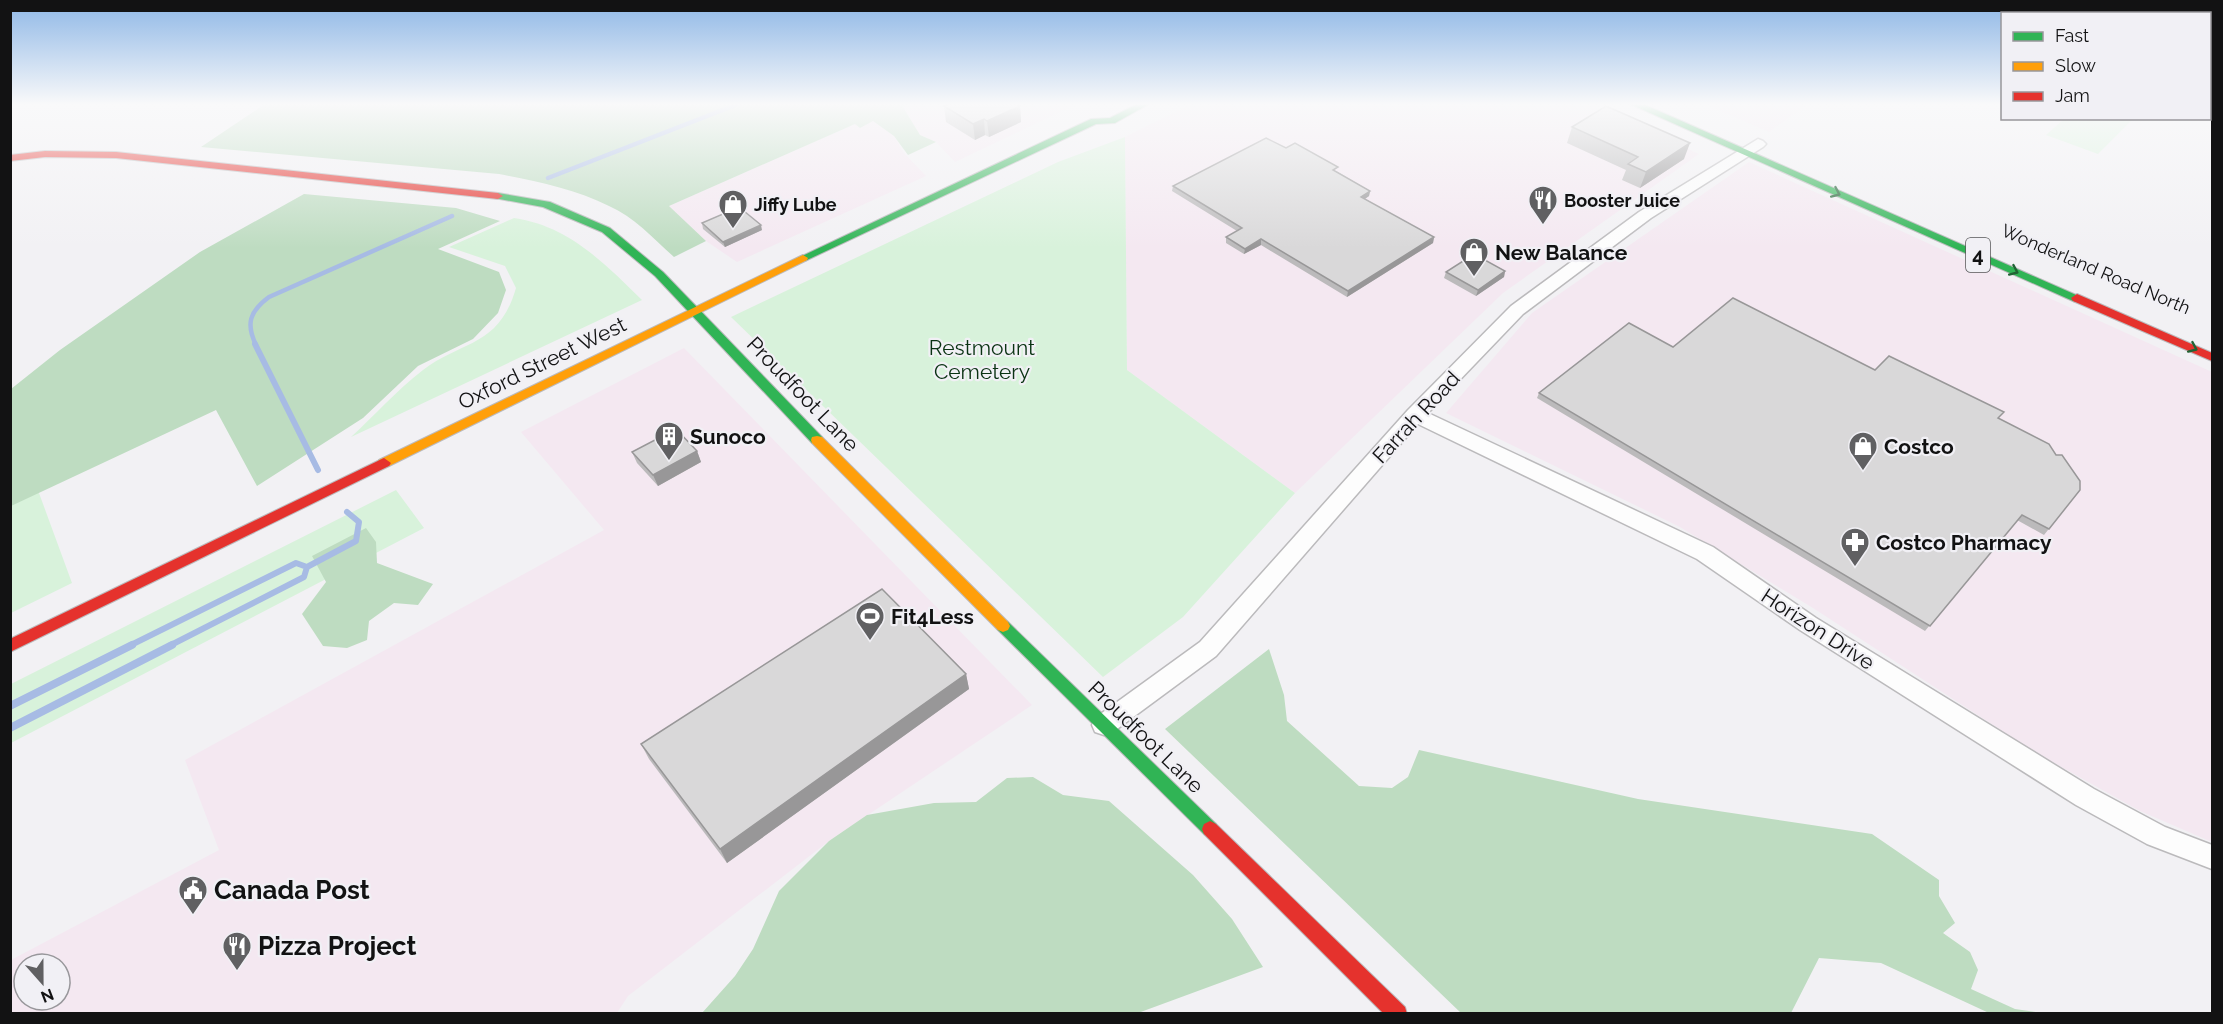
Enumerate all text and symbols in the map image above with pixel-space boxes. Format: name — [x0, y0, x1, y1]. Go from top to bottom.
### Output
legend — [2001, 12, 2211, 120]
text: Fast — [2055, 25, 2089, 46]
text: Slow — [2055, 55, 2096, 76]
text: Jam — [2055, 85, 2090, 106]
restaurant icon: Booster Juice — [1527, 184, 1559, 226]
one-way arrow — [1829, 185, 1840, 197]
shop icon: Jiffy Lube — [717, 188, 749, 230]
place label: Booster Juice — [1564, 190, 1680, 211]
place label: Jiffy Lube — [754, 194, 837, 215]
street label: Wonderland Road North — [1998, 220, 2194, 318]
shop icon: New Balance — [1458, 236, 1490, 278]
road number: 4 — [1966, 238, 1990, 272]
place label: New Balance — [1495, 240, 1628, 265]
one-way arrow — [2008, 263, 2019, 275]
street label: Oxford Street West — [454, 312, 630, 414]
street label: Proudfoot Lane — [742, 331, 864, 457]
park label: Restmount Cemetery — [929, 335, 1035, 384]
one-way arrow — [2187, 341, 2198, 353]
street label: Farrah Road — [1367, 366, 1465, 468]
building icon: Sunoco — [653, 420, 685, 462]
place label: Sunoco — [690, 424, 766, 449]
shop icon: Costco — [1847, 430, 1879, 472]
place label: Costco — [1884, 434, 1954, 459]
pharmacy icon: Costco Pharmacy — [1839, 526, 1871, 568]
place label: Costco Pharmacy — [1876, 530, 2052, 555]
street label: Horizon Drive — [1757, 583, 1879, 675]
sports icon: Fit4Less — [854, 600, 886, 642]
place label: Fit4Less — [891, 604, 974, 629]
street label: Proudfoot Lane — [1083, 676, 1209, 798]
public building icon: Canada Post — [177, 874, 209, 916]
place label: Canada Post — [214, 875, 370, 905]
restaurant icon: Pizza Project — [221, 930, 253, 972]
place label: Pizza Project — [258, 931, 416, 961]
north arrow — [12, 952, 72, 1012]
text: N — [38, 984, 56, 1007]

